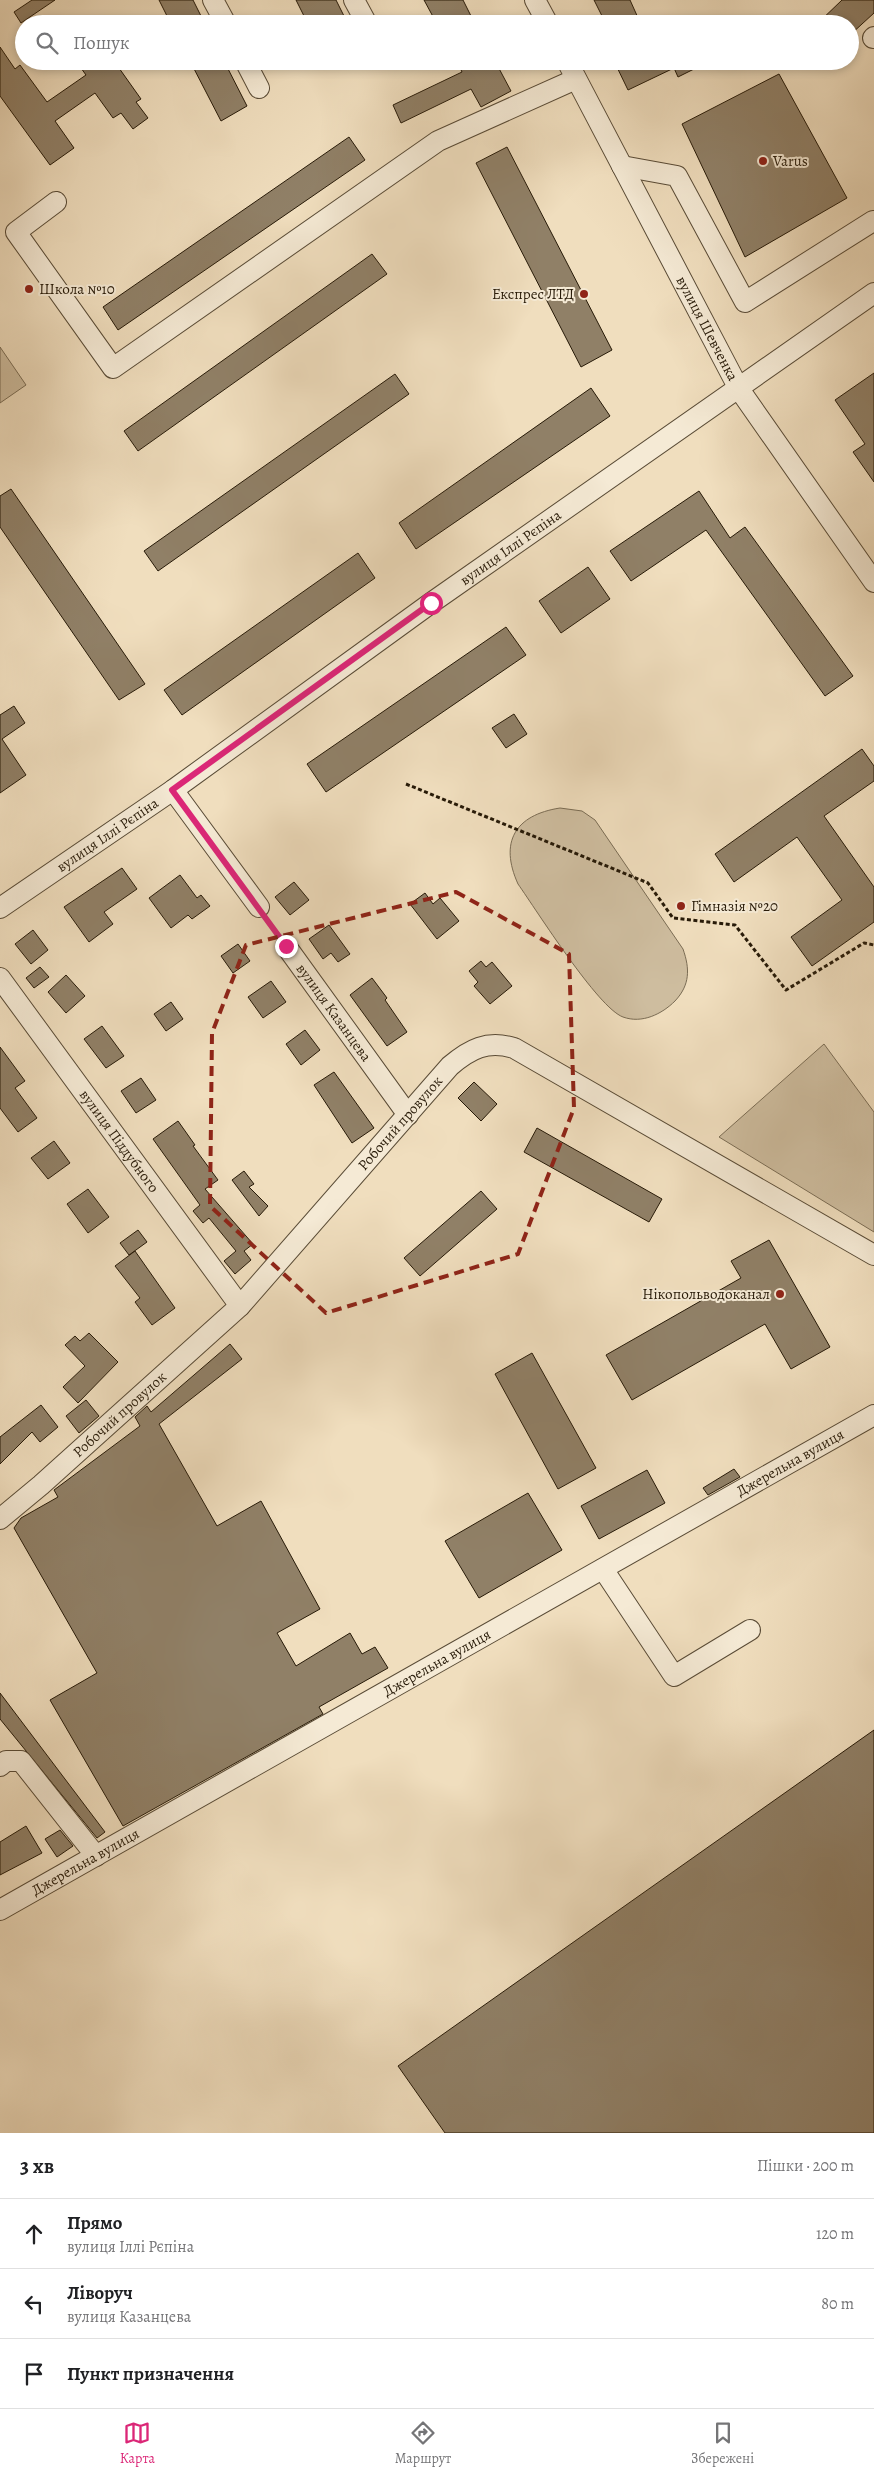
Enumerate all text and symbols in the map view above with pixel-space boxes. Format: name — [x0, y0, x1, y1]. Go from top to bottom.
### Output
search box — [15, 15, 859, 70]
icon: search — [33, 29, 61, 57]
text: Пошук — [73, 30, 130, 56]
place label: Varus — [772, 151, 808, 171]
marker: Varus — [757, 155, 769, 167]
street label: вулиця Шевченка — [672, 273, 743, 384]
place label: Школа №10 — [39, 279, 115, 299]
marker: Школа №10 — [23, 283, 35, 295]
place label: Експрес ЛТД — [492, 284, 574, 304]
marker: Експрес ЛТД — [578, 288, 590, 300]
street label: вулиця Іллі Рєпіна — [456, 505, 565, 590]
route start — [420, 592, 443, 615]
street label: вулиця Іллі Рєпіна — [53, 793, 162, 877]
place label: Гімназія №20 — [691, 896, 778, 916]
marker: Гімназія №20 — [675, 900, 687, 912]
route end — [275, 935, 298, 958]
street label: вулиця Казанцева — [292, 959, 376, 1066]
street label: Робочий провулок — [353, 1071, 447, 1175]
street label: вулиця Піддубного — [75, 1085, 164, 1197]
place label: Нікопольводоканал — [642, 1284, 770, 1304]
marker: Нікопольводоканал — [774, 1288, 786, 1300]
street label: Робочий провулок — [69, 1367, 171, 1462]
street label: Джерельна вулиця — [733, 1424, 847, 1501]
street label: Джерельна вулиця — [379, 1624, 494, 1701]
street label: Джерельна вулиця — [28, 1823, 143, 1900]
text: 3 хв — [20, 2152, 54, 2180]
text: Пішки · 200 m — [757, 2155, 854, 2177]
text: Прямо — [67, 2210, 122, 2236]
icon: ahead — [20, 2220, 48, 2248]
text: 120 m — [816, 2223, 854, 2245]
text: вулиця Іллі Рєпіна — [67, 2236, 194, 2258]
text: Ліворуч — [67, 2280, 133, 2306]
icon: left — [20, 2290, 48, 2318]
text: 80 m — [821, 2293, 854, 2315]
text: вулиця Казанцева — [67, 2306, 191, 2328]
icon: arrive — [20, 2360, 48, 2388]
text: Пункт призначення — [67, 2361, 234, 2387]
tab: Карта — [120, 2419, 155, 2468]
tab: Маршрут — [395, 2419, 451, 2468]
tab: Збережені — [691, 2419, 754, 2468]

